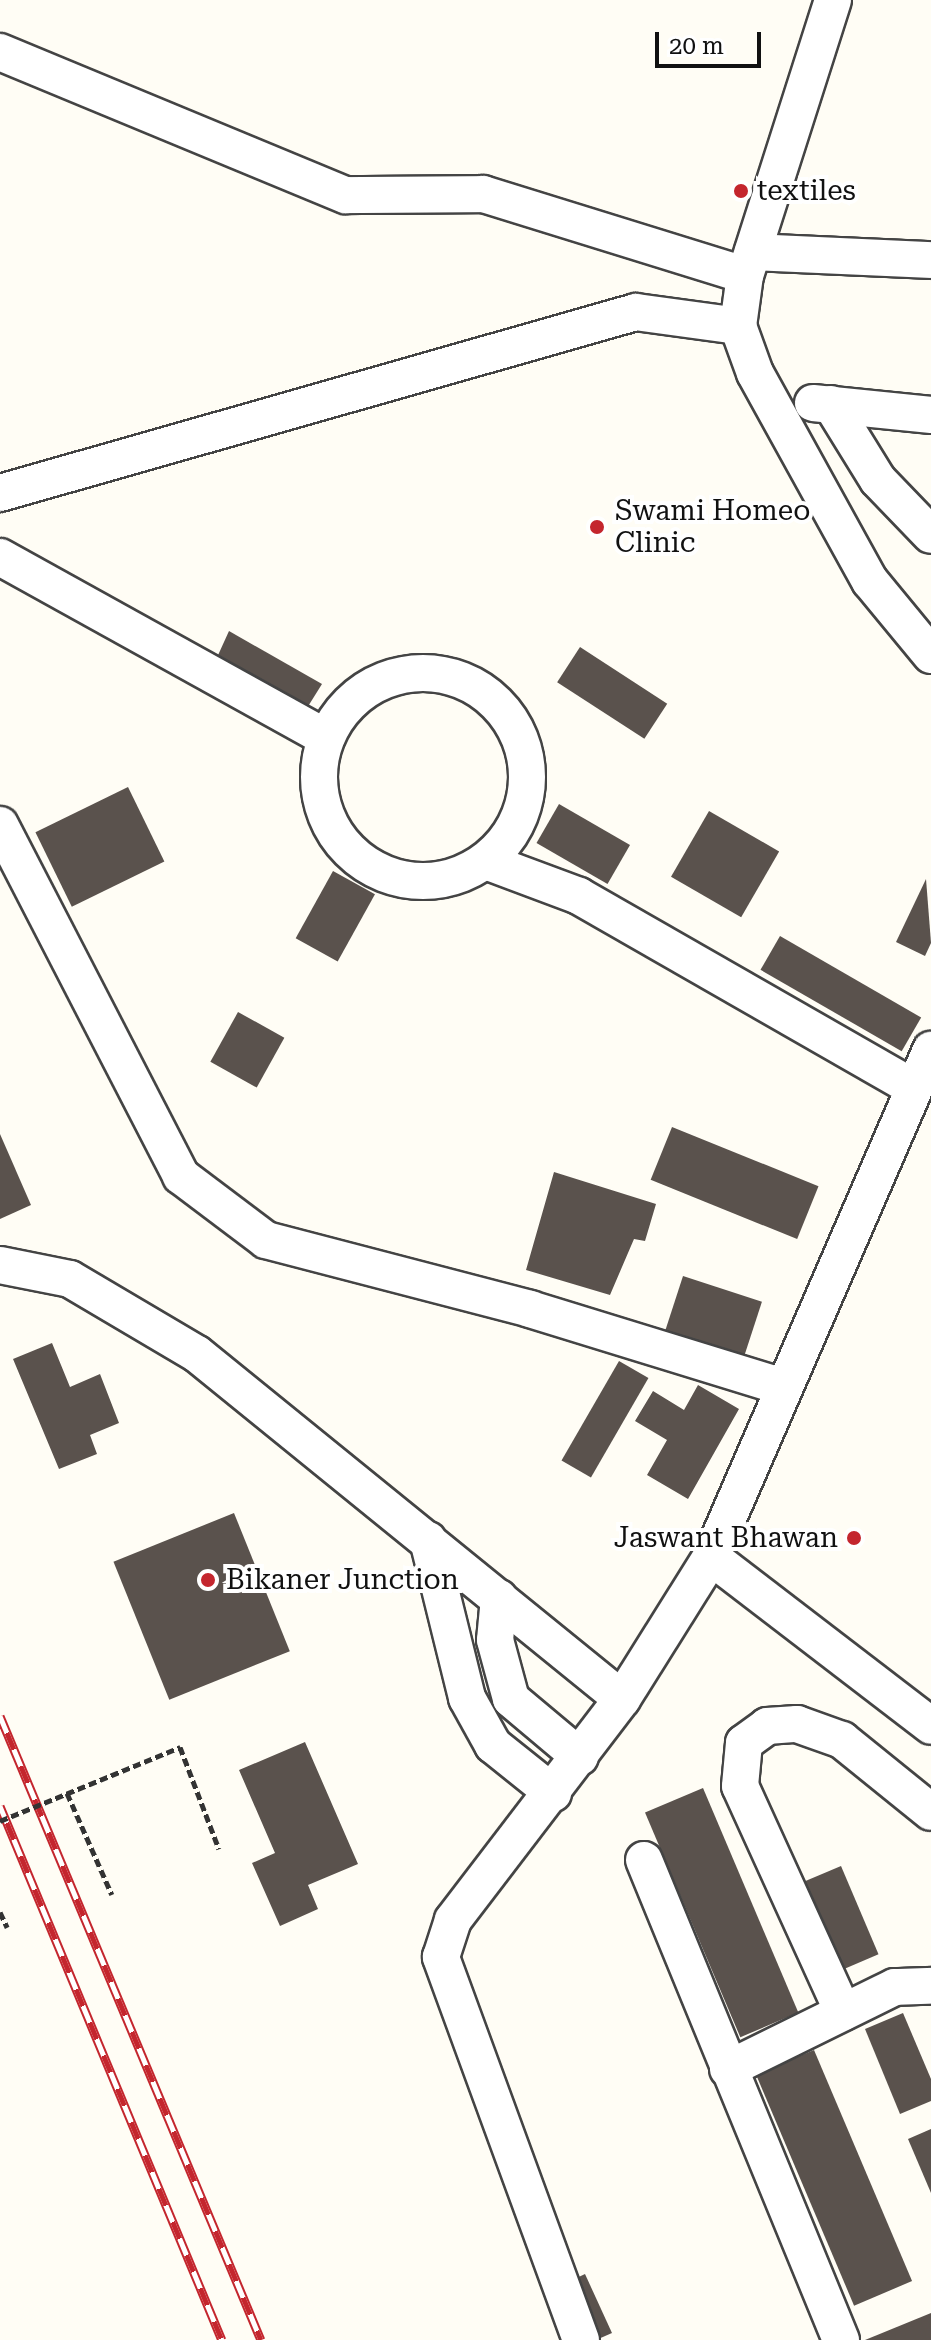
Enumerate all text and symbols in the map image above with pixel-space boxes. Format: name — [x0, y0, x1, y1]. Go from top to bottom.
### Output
scale bar — [659, 16, 765, 66]
text: 20 m — [669, 32, 724, 60]
place label: textiles — [757, 174, 856, 208]
marker: textiles — [732, 182, 750, 200]
place label: Swami Homeo Clinic — [615, 494, 810, 560]
marker: Swami Homeo Clinic — [586, 516, 608, 538]
place label: Jaswant Bhawan — [614, 1521, 838, 1555]
marker: Jaswant Bhawan — [845, 1529, 863, 1547]
place label: Bikaner Junction — [226, 1563, 459, 1597]
marker: Bikaner Junction — [197, 1569, 219, 1591]

